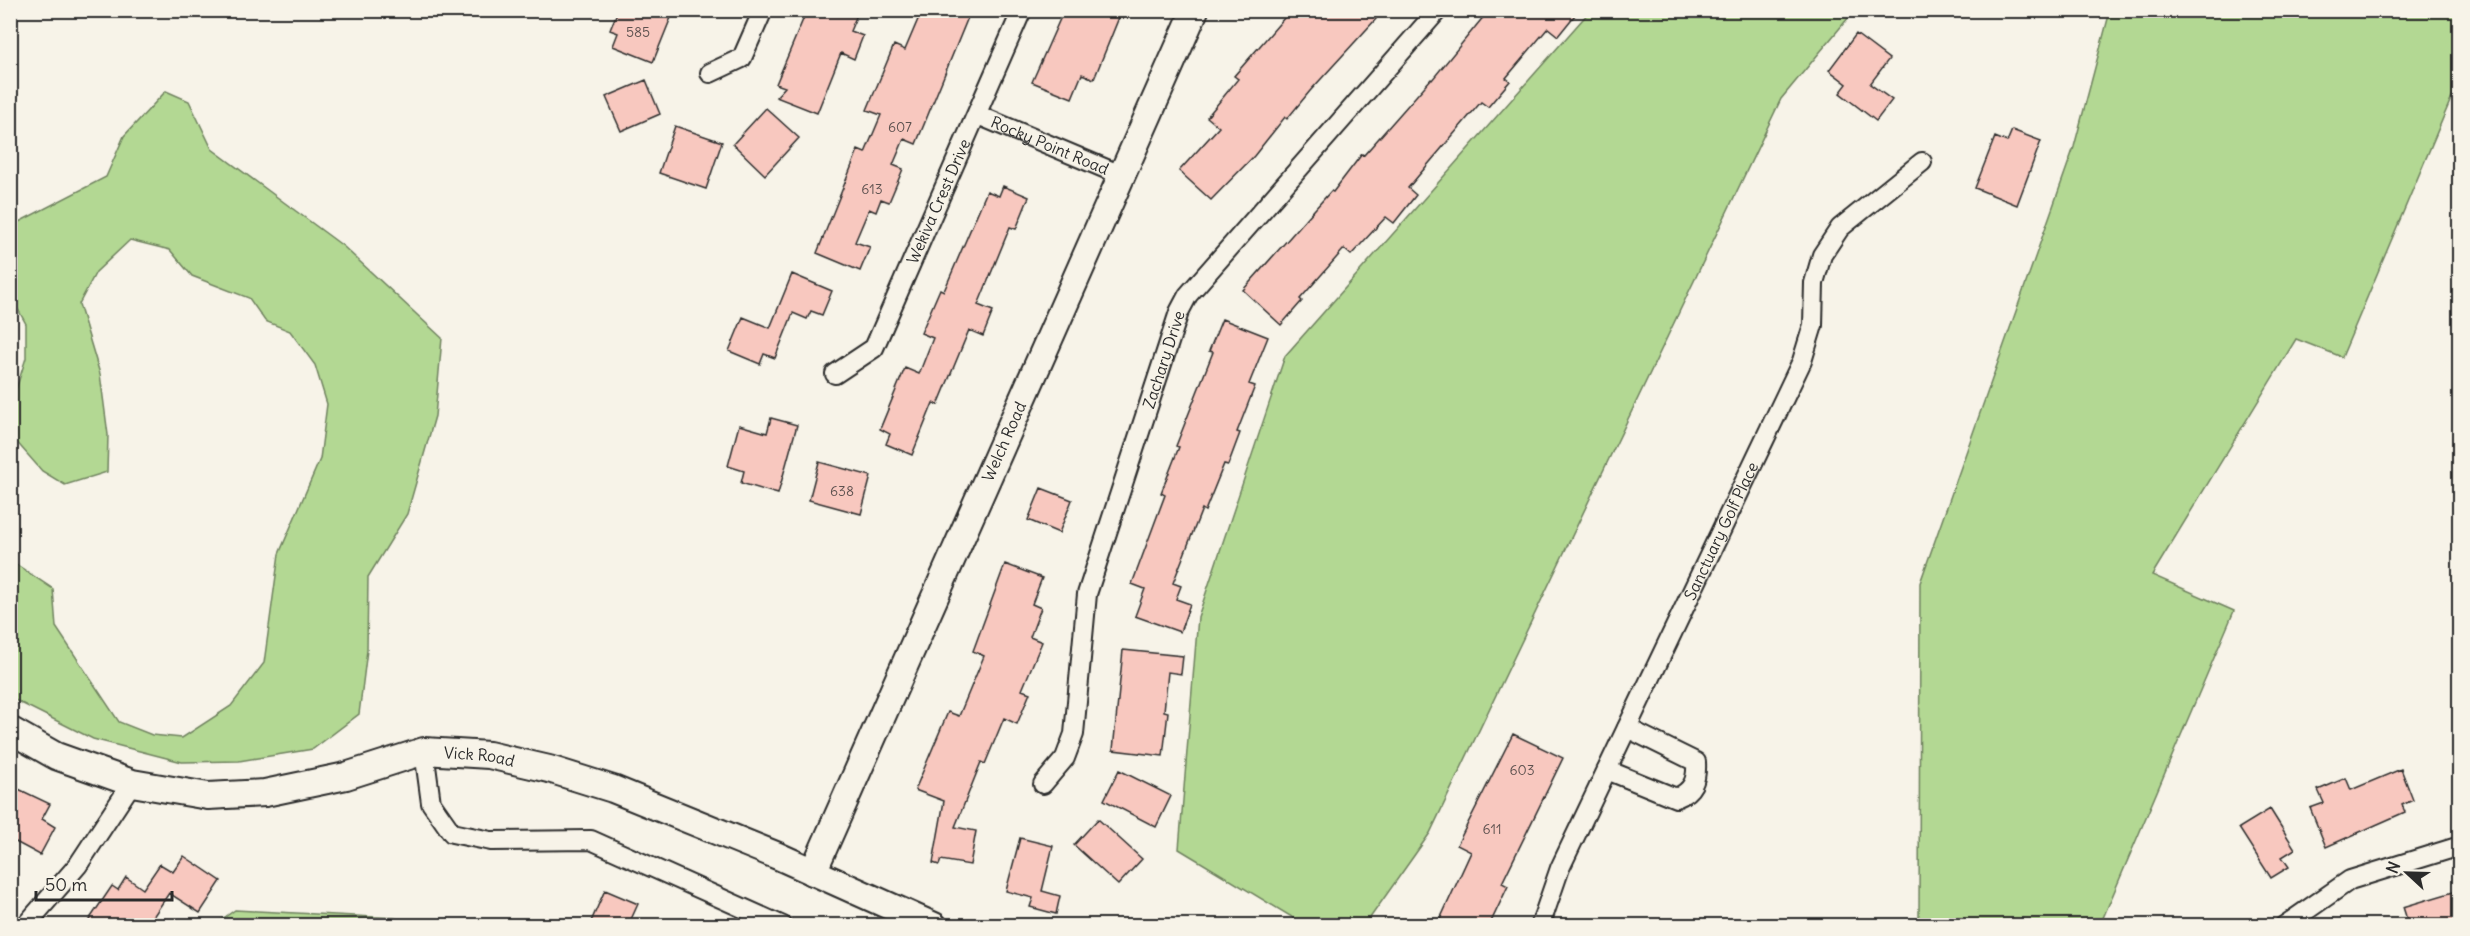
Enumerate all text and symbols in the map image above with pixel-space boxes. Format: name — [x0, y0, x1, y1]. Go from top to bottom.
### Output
house number: 585 — [626, 23, 650, 41]
street label: Rocky Point Road — [988, 112, 1112, 179]
house number: 607 — [888, 118, 912, 136]
street label: Wekiva Crest Drive — [902, 136, 974, 267]
house number: 613 — [861, 180, 883, 198]
street label: Zachary Drive — [1138, 308, 1189, 411]
street label: Welch Road — [977, 399, 1030, 484]
street label: Sanctuary Golf Place — [1679, 458, 1762, 603]
house number: 638 — [830, 482, 854, 500]
street label: Vick Road — [443, 742, 517, 771]
house number: 603 — [1509, 761, 1535, 779]
house number: 611 — [1482, 820, 1502, 838]
north arrow — [2377, 843, 2437, 903]
text: N — [2382, 859, 2404, 876]
scale bar — [36, 864, 172, 902]
text: 50 m — [45, 873, 87, 896]

